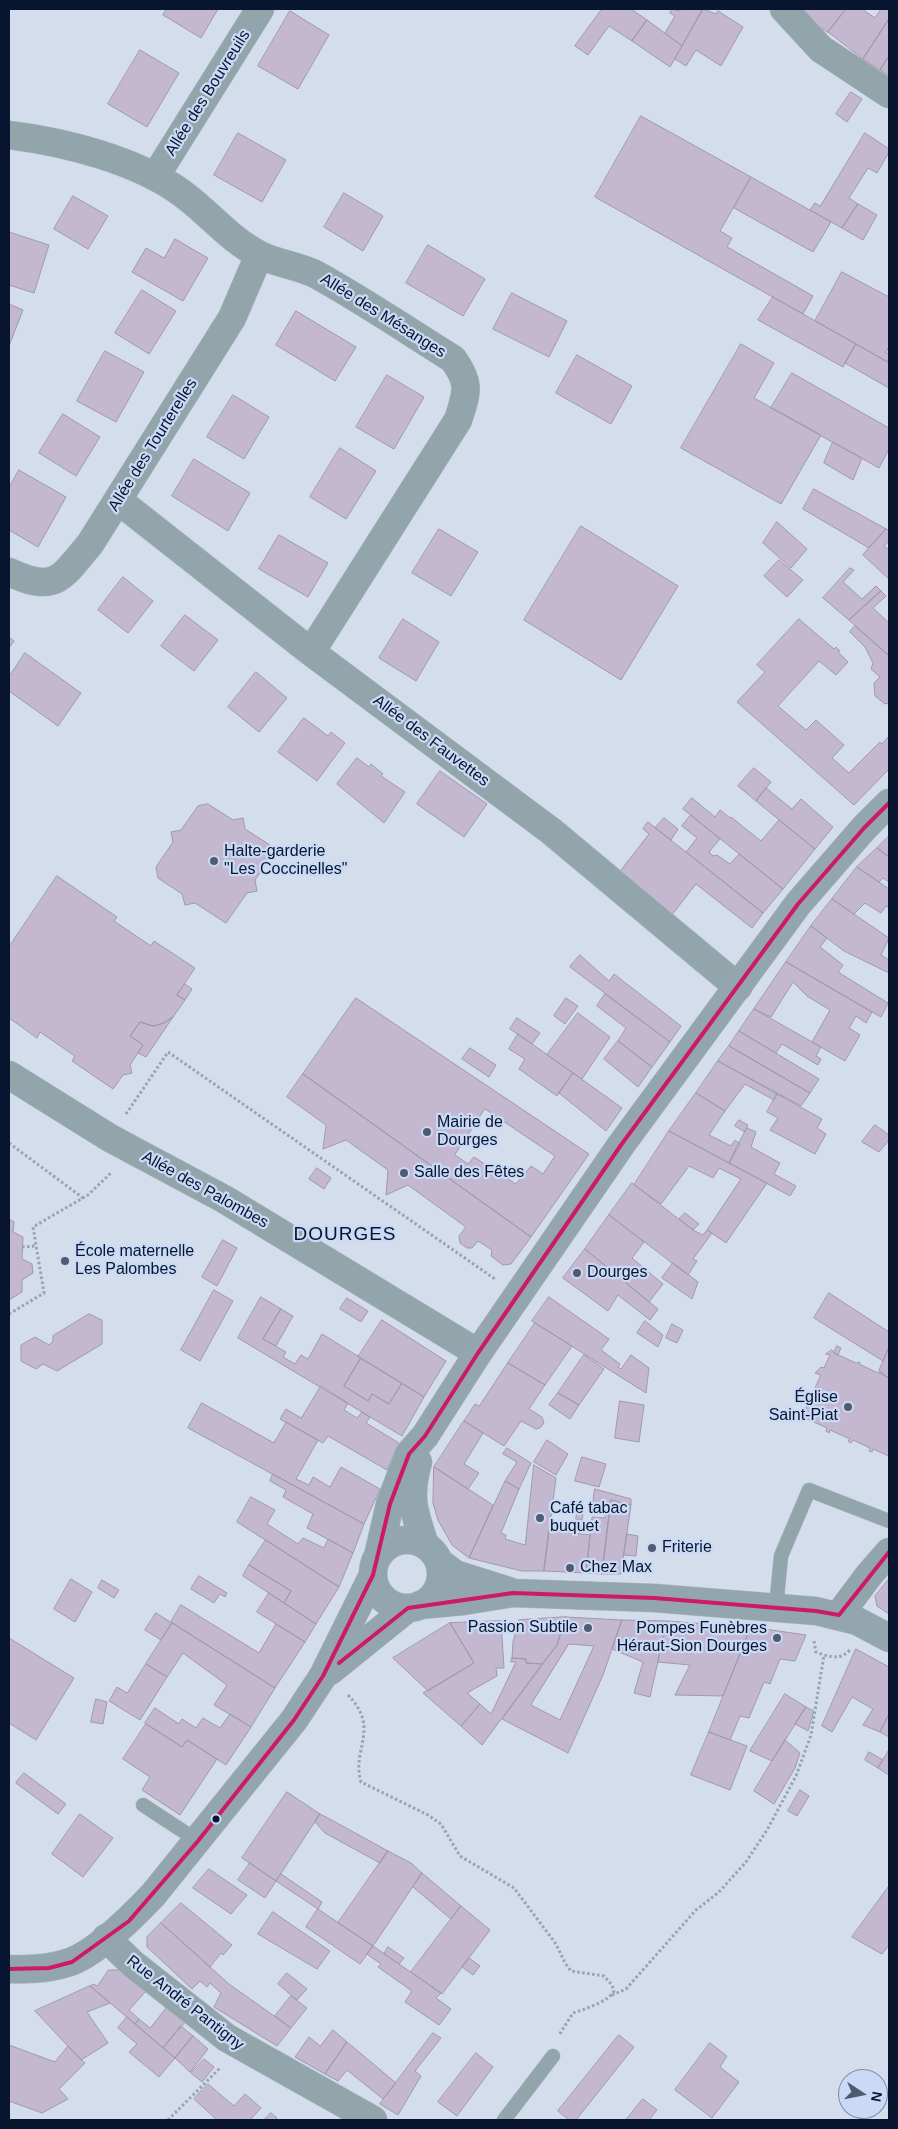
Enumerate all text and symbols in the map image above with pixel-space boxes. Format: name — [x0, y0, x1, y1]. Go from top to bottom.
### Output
street label: Allée des Bouvreuils — [161, 26, 255, 160]
street label: Allée des Mésanges — [317, 270, 449, 362]
street label: Allée des Tourterelles — [104, 375, 202, 515]
street label: Allée des Fauvettes — [369, 691, 493, 791]
place label: Halte-garderie "Les Coccinelles" — [224, 842, 347, 880]
marker: Halte-garderie "Les Coccinelles" — [208, 855, 220, 867]
place label: Mairie de Dourges — [437, 1113, 503, 1151]
marker: Mairie de Dourges — [421, 1126, 433, 1138]
street label: Allée des Palombes — [139, 1147, 271, 1233]
place label: Salle des Fêtes — [414, 1163, 524, 1183]
marker: Salle des Fêtes — [398, 1167, 410, 1179]
district label: DOURGES — [293, 1224, 397, 1246]
place label: École maternelle Les Palombes — [75, 1242, 194, 1280]
marker: École maternelle Les Palombes — [59, 1255, 71, 1267]
place label: Dourges — [587, 1263, 647, 1283]
marker: Dourges — [571, 1267, 583, 1279]
place label: Église Saint-Piat — [769, 1388, 838, 1426]
marker: Église Saint-Piat — [842, 1401, 854, 1413]
place label: Café tabac buquet — [550, 1499, 627, 1537]
marker: Café tabac buquet — [534, 1512, 546, 1524]
place label: Friterie — [662, 1538, 712, 1558]
marker: Friterie — [646, 1542, 658, 1554]
place label: Chez Max — [580, 1558, 652, 1578]
marker: Chez Max — [564, 1562, 576, 1574]
place label: Passion Subtile — [468, 1618, 578, 1638]
place label: Pompes Funèbres Héraut-Sion Dourges — [617, 1619, 767, 1657]
marker: Passion Subtile — [582, 1622, 594, 1634]
marker: Pompes Funèbres Héraut-Sion Dourges — [771, 1632, 783, 1644]
unlabelled marker — [211, 1814, 221, 1824]
street label: Rue André Pantigny — [123, 1951, 247, 2055]
north arrow — [838, 2069, 888, 2119]
text: N — [868, 2090, 886, 2103]

